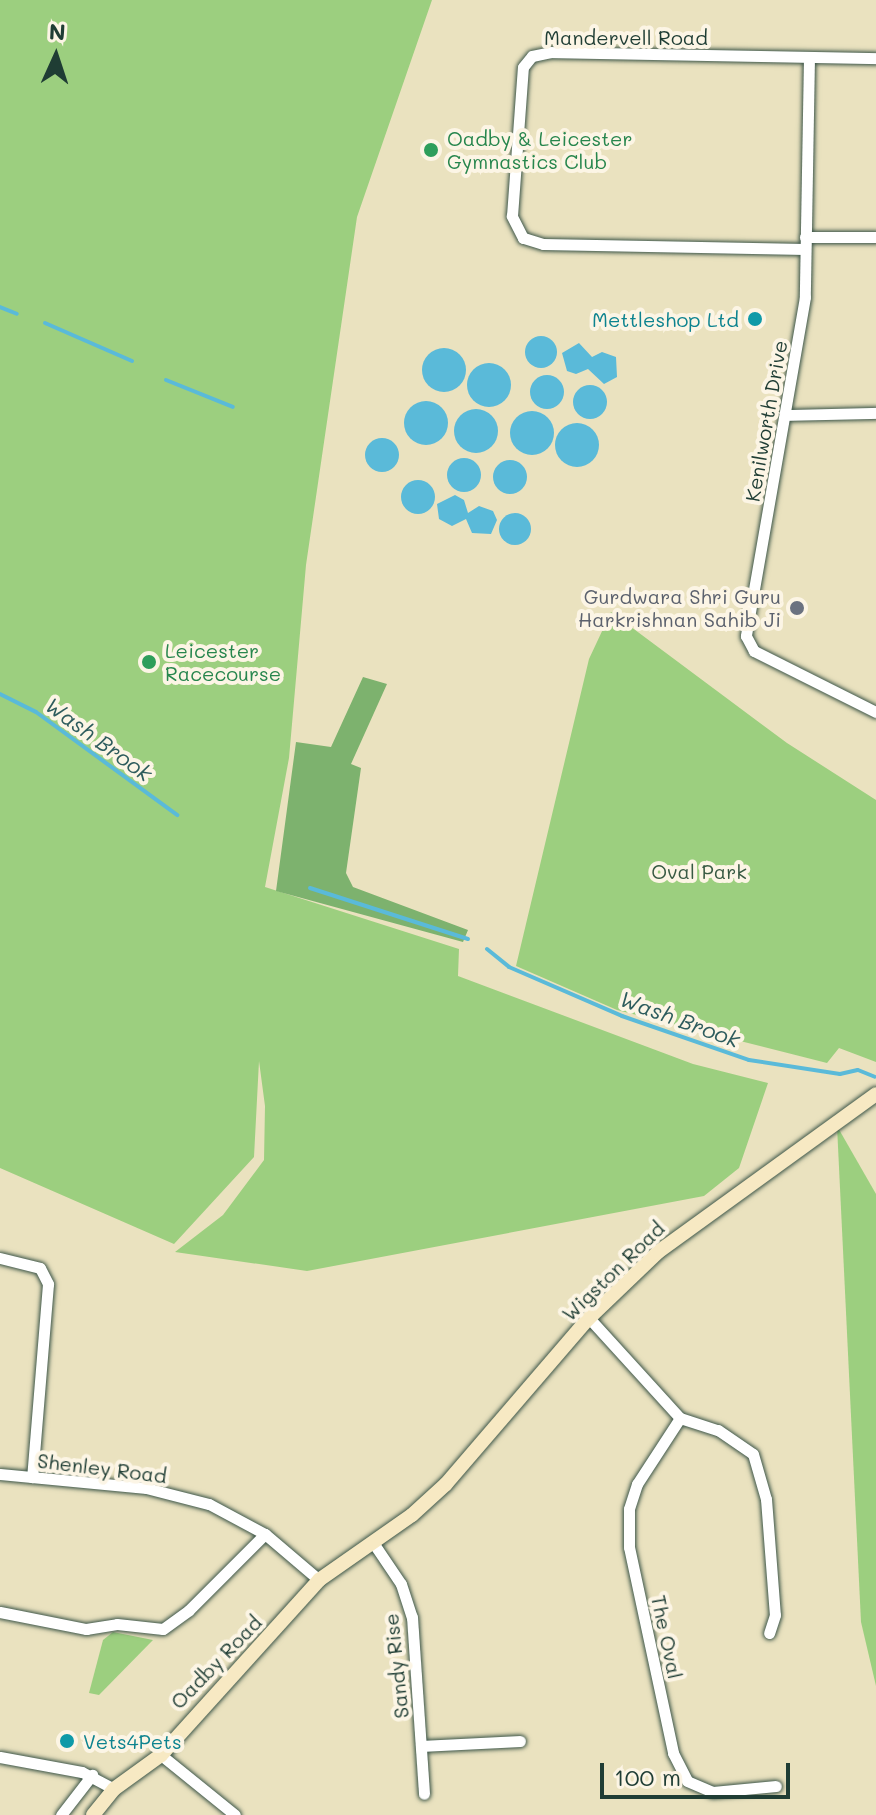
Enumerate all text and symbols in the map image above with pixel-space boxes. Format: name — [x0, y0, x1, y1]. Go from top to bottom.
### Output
north arrow — [16, 16, 96, 96]
text: N — [48, 17, 66, 46]
street label: Mandervell Road — [544, 25, 708, 49]
place label: Oadby & Leicester Gymnastics Club — [447, 126, 632, 173]
marker: Oadby & Leicester Gymnastics Club — [422, 141, 440, 159]
place label: Mettleshop Ltd — [592, 307, 739, 331]
marker: Mettleshop Ltd — [746, 310, 764, 328]
street label: Kenilworth Drive — [740, 338, 792, 504]
place label: Gurdwara Shri Guru Harkrishnan Sahib Ji — [578, 584, 781, 631]
marker: Gurdwara Shri Guru Harkrishnan Sahib Ji — [788, 599, 806, 617]
place label: Leicester Racecourse — [165, 638, 281, 685]
marker: Leicester Racecourse — [140, 653, 158, 671]
water label: Wash Brook — [40, 691, 158, 787]
park label: Oval Park — [651, 859, 747, 883]
water label: Wash Brook — [616, 985, 744, 1053]
street label: Wigston Road — [557, 1216, 669, 1326]
street label: Shenley Road — [36, 1448, 168, 1488]
street label: The Oval — [646, 1593, 688, 1681]
street label: Oadby Road — [166, 1610, 266, 1714]
street label: Sandy Rise — [379, 1612, 413, 1720]
place label: Vets4Pets — [83, 1729, 182, 1753]
marker: Vets4Pets — [58, 1732, 76, 1750]
scale bar — [604, 1747, 794, 1797]
text: 100 m — [614, 1761, 681, 1792]

